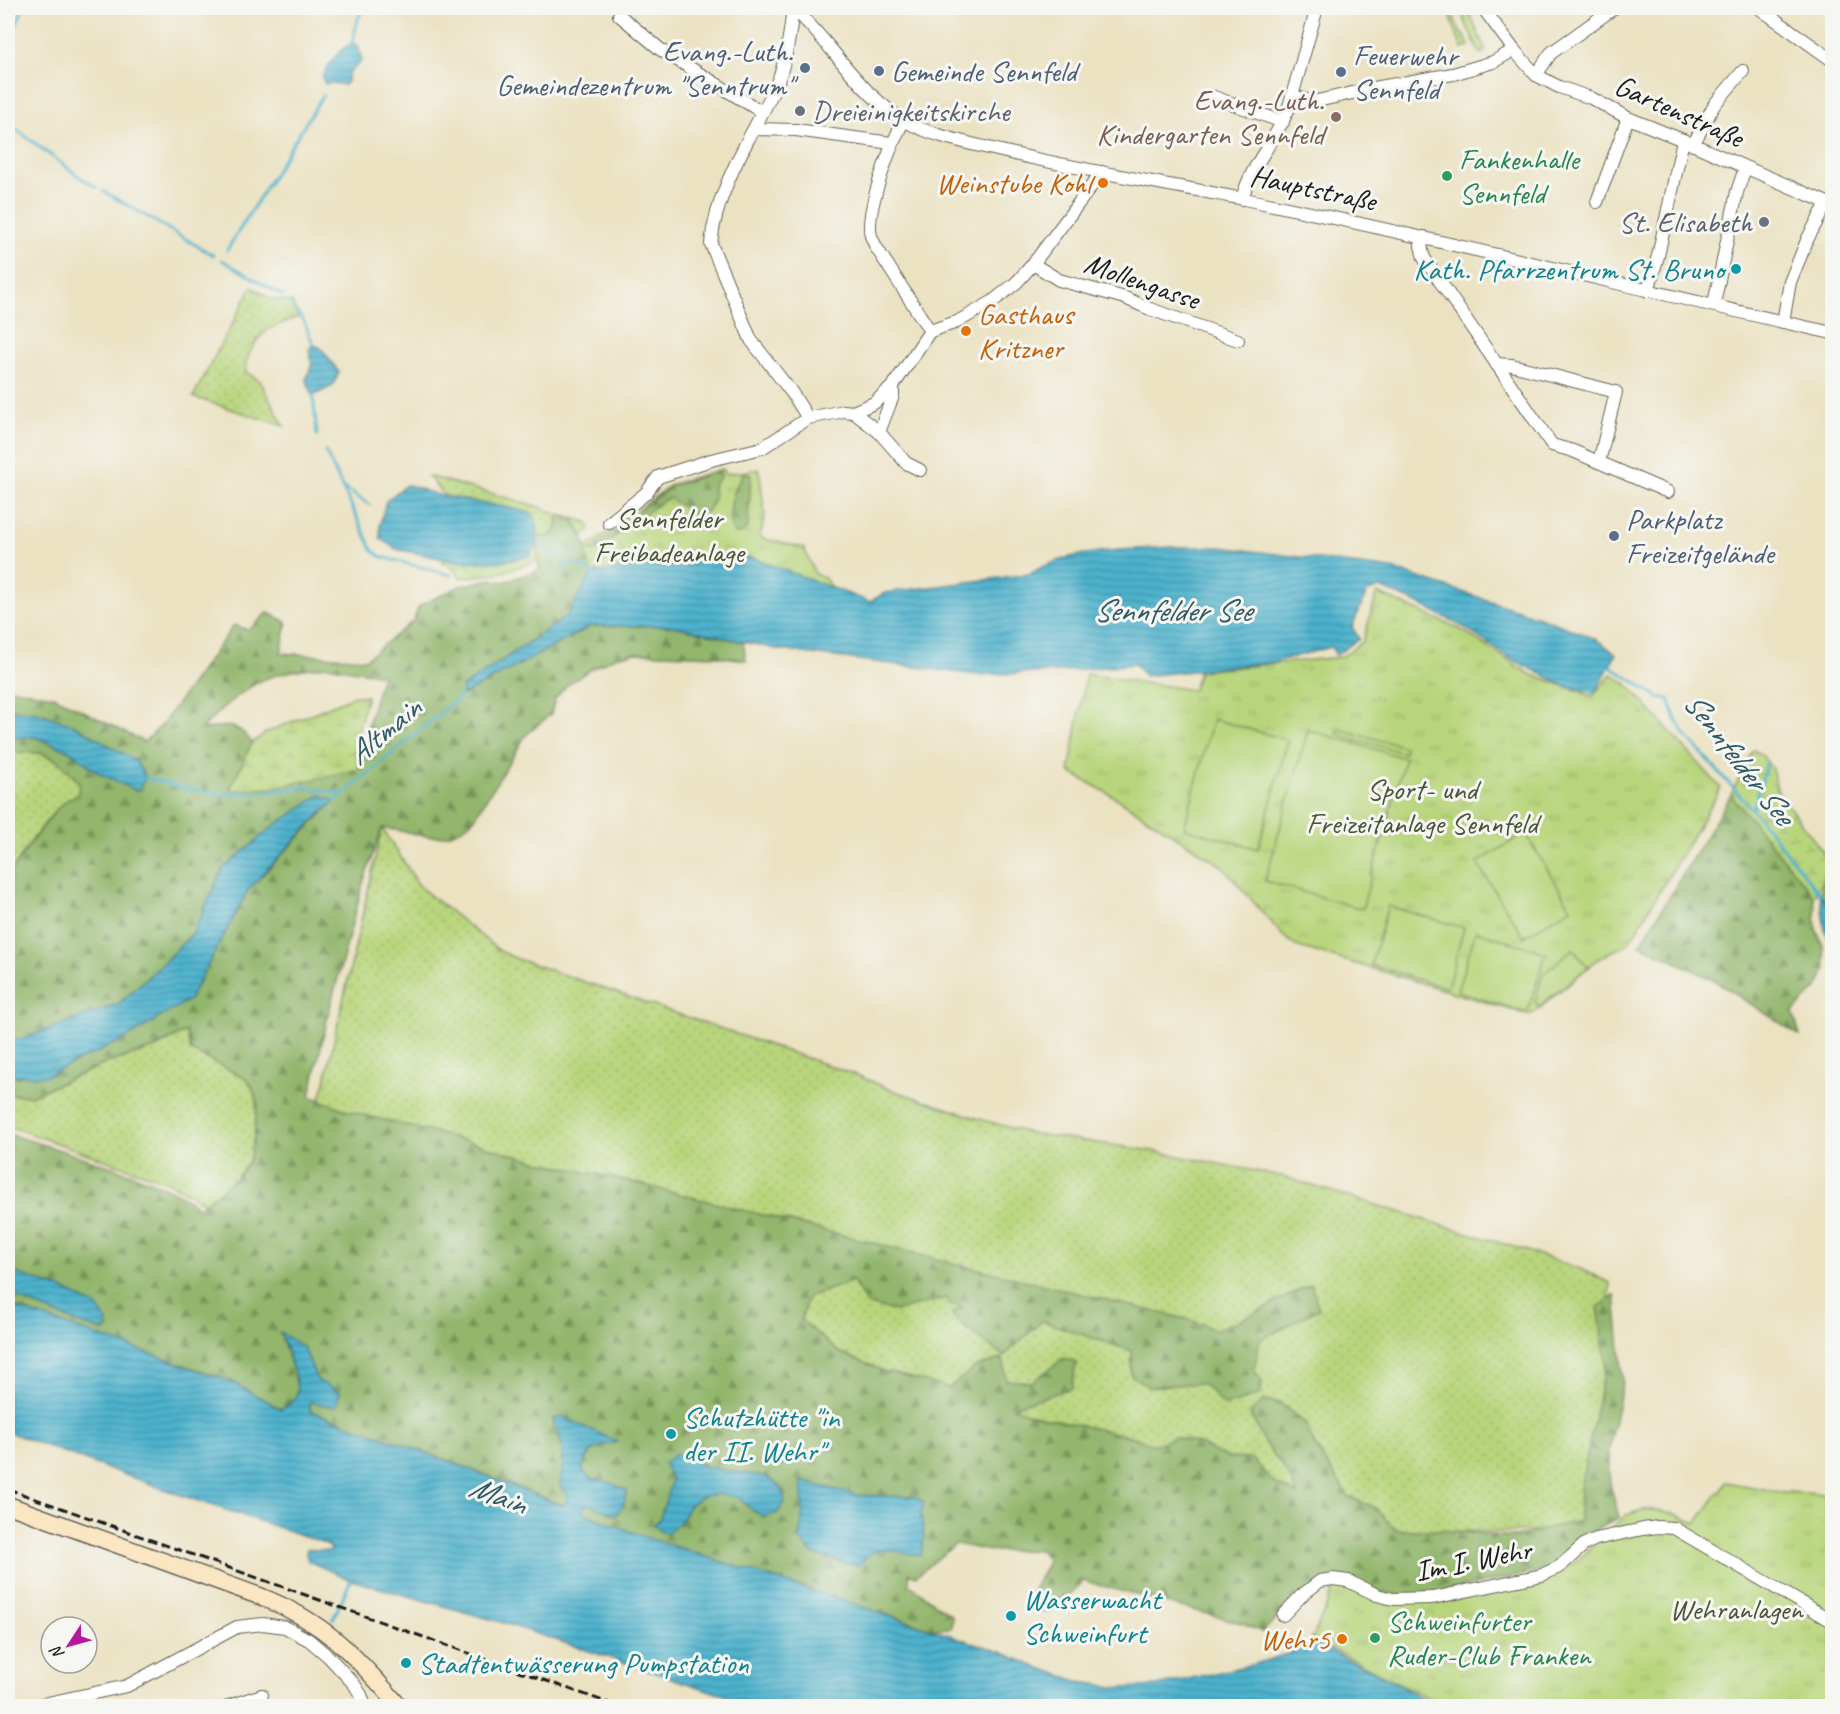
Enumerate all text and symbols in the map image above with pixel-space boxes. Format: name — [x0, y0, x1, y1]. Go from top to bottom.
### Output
place label: Evang.-Luth. Gemeindezentrum "Senntrum" — [496, 32, 799, 104]
place label: Feuerwehr Sennfeld — [1353, 36, 1460, 108]
place label: Gemeinde Sennfeld — [891, 52, 1081, 90]
marker: Evang.-Luth. Gemeindezentrum "Senntrum" — [798, 61, 812, 75]
marker: Gemeinde Sennfeld — [872, 64, 886, 78]
marker: Feuerwehr Sennfeld — [1334, 65, 1348, 79]
street label: Gartenstraße — [1609, 66, 1751, 157]
place label: Evang.-Luth. Kindergarten Sennfeld — [1096, 81, 1328, 153]
place label: Dreieinigkeitskirche — [812, 92, 1012, 130]
marker: Dreieinigkeitskirche — [793, 104, 807, 118]
marker: Evang.-Luth. Kindergarten Sennfeld — [1329, 110, 1343, 124]
place label: Fankenhalle Sennfeld — [1459, 140, 1581, 212]
street label: Hauptstraße — [1247, 156, 1381, 220]
place label: Weinstube Kohl — [936, 164, 1096, 202]
marker: Fankenhalle Sennfeld — [1440, 169, 1454, 183]
marker: Weinstube Kohl — [1096, 176, 1110, 190]
place label: St. Elisabeth — [1619, 203, 1753, 241]
marker: St. Elisabeth — [1757, 215, 1771, 229]
street label: Mollengasse — [1080, 244, 1206, 319]
place label: Kath. Pfarrzentrum St. Bruno — [1414, 250, 1727, 288]
marker: Kath. Pfarrzentrum St. Bruno — [1729, 262, 1743, 276]
place label: Gasthaus Kritzner — [978, 295, 1076, 367]
marker: Gasthaus Kritzner — [959, 324, 973, 338]
park label: Sennfelder Freibadeanlage — [594, 499, 746, 571]
place label: Parkplatz Freizeitgelände — [1626, 500, 1776, 572]
marker: Parkplatz Freizeitgelände — [1607, 529, 1621, 543]
water label: Sennfelder See — [1093, 590, 1255, 631]
water label: Sennfelder See — [1674, 683, 1806, 836]
water label: Altmain — [339, 687, 431, 774]
park label: Sport- und Freizeitanlage Sennfeld — [1306, 770, 1542, 842]
place label: Schutzhütte "in der II. Wehr" — [683, 1398, 841, 1470]
marker: Schutzhütte "in der II. Wehr" — [664, 1427, 678, 1441]
water label: Main — [464, 1466, 534, 1525]
street label: Im I. Wehr — [1412, 1530, 1537, 1590]
place label: Wasserwacht Schweinfurt — [1023, 1580, 1164, 1652]
park label: Wehranlagen — [1669, 1590, 1804, 1628]
place label: Schweinfurter Ruder-Club Franken — [1387, 1602, 1592, 1674]
marker: Wasserwacht Schweinfurt — [1004, 1609, 1018, 1623]
north arrow — [39, 1615, 99, 1675]
place label: Wehr5 — [1260, 1620, 1331, 1658]
marker: Schweinfurter Ruder-Club Franken — [1368, 1631, 1382, 1645]
marker: Wehr5 — [1335, 1632, 1349, 1646]
text: N — [45, 1641, 69, 1663]
place label: Stadtentwässerung Pumpstation — [418, 1644, 749, 1682]
marker: Stadtentwässerung Pumpstation — [399, 1656, 413, 1670]

